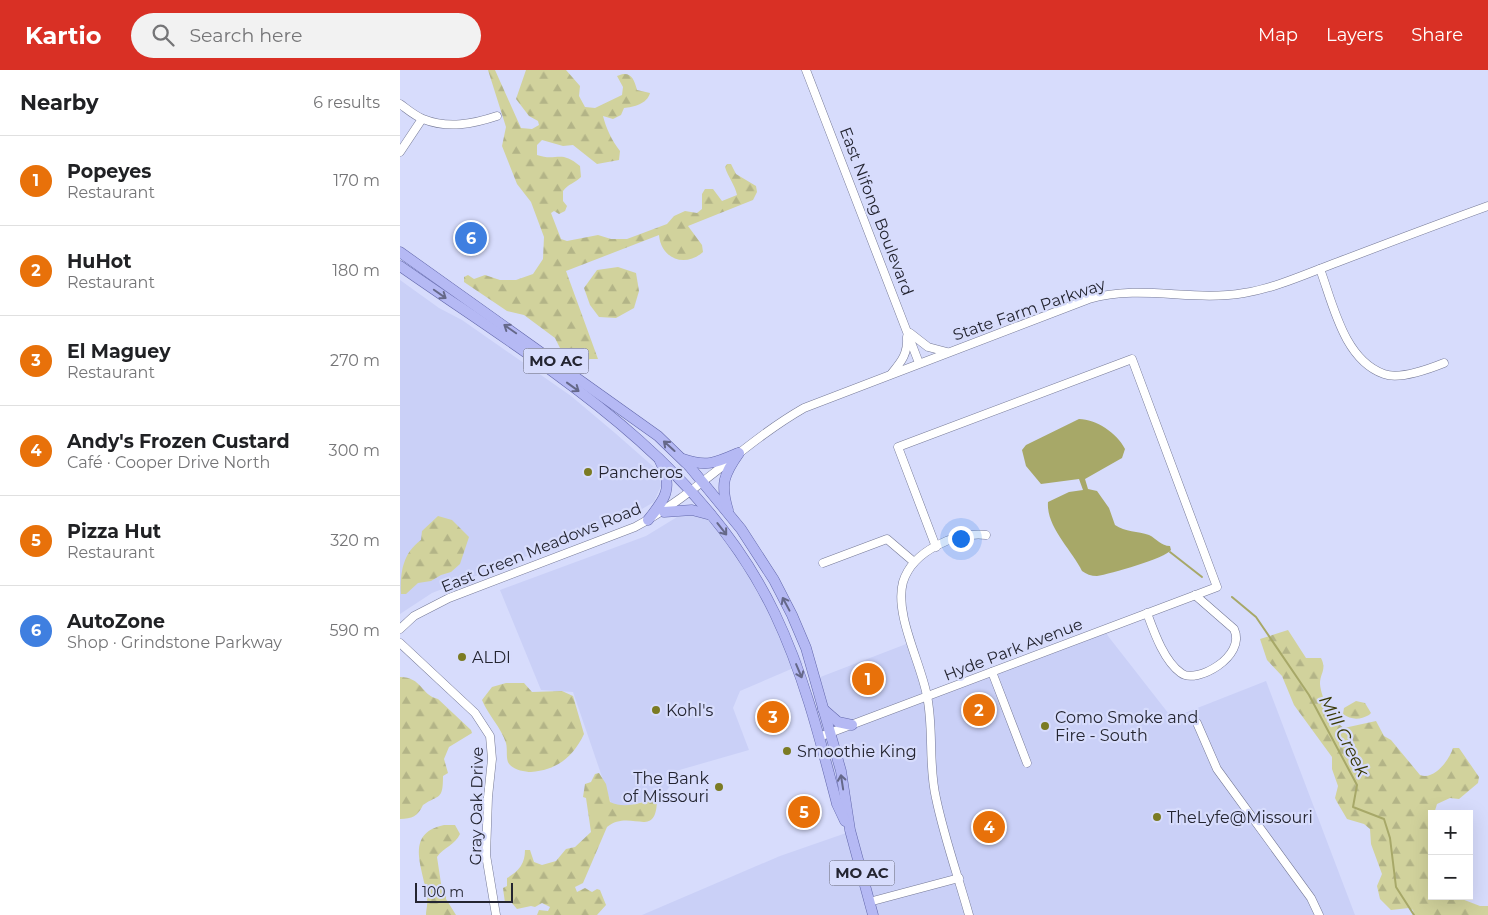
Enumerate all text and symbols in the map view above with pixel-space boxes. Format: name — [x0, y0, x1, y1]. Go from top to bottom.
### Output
search box — [131, 13, 481, 58]
text: Kartio — [25, 21, 101, 50]
icon: search — [149, 21, 177, 49]
text: Search here — [189, 24, 302, 47]
text: Map — [1258, 24, 1298, 46]
text: Layers — [1326, 24, 1383, 46]
text: Share — [1411, 24, 1463, 46]
text: Nearby — [20, 90, 99, 115]
text: 6 results — [313, 93, 380, 112]
street label: East Nifong Boulevard — [836, 124, 917, 298]
text: Popeyes — [67, 160, 151, 183]
text: 1 — [33, 171, 39, 190]
text: 170 m — [333, 171, 380, 190]
text: Restaurant — [67, 183, 155, 202]
pin: 6 — [455, 219, 487, 257]
text: HuHot — [67, 250, 131, 273]
text: 2 — [31, 261, 41, 280]
text: 180 m — [332, 261, 380, 280]
text: Restaurant — [67, 273, 155, 292]
street label: State Farm Parkway — [950, 274, 1108, 344]
one-way arrow — [433, 289, 447, 299]
one-way arrow — [503, 324, 517, 334]
text: El Maguey — [67, 340, 171, 363]
road number: MO AC — [524, 348, 588, 374]
text: 3 — [31, 351, 41, 370]
text: 270 m — [330, 351, 380, 370]
text: Restaurant — [67, 363, 155, 382]
one-way arrow — [566, 382, 579, 393]
text: Andy's Frozen Custard — [67, 430, 290, 453]
one-way arrow — [663, 440, 676, 452]
text: 4 — [30, 441, 42, 460]
text: 300 m — [329, 441, 380, 460]
text: Café · Cooper Drive North — [67, 453, 270, 472]
place label: Pancheros — [598, 463, 683, 482]
marker: Pancheros — [582, 466, 594, 478]
street label: East Green Meadows Road — [438, 499, 644, 596]
text: Pizza Hut — [67, 520, 161, 543]
one-way arrow — [716, 522, 727, 535]
your location — [948, 526, 974, 552]
text: 5 — [31, 531, 41, 550]
text: 320 m — [330, 531, 380, 550]
text: Restaurant — [67, 543, 155, 562]
one-way arrow — [781, 597, 790, 612]
text: AutoZone — [67, 610, 165, 633]
street label: Hyde Park Avenue — [941, 614, 1085, 685]
text: 6 — [31, 621, 41, 640]
text: 590 m — [329, 621, 380, 640]
text: Shop · Grindstone Parkway — [67, 633, 282, 652]
place label: ALDI — [472, 648, 511, 667]
marker: ALDI — [456, 651, 468, 663]
pin: 1 — [852, 660, 884, 698]
one-way arrow — [794, 663, 804, 678]
pin: 2 — [963, 691, 995, 729]
water label: Mill Creek — [1314, 691, 1375, 782]
pin: 3 — [757, 698, 789, 736]
place label: Kohl's — [666, 701, 713, 720]
marker: Kohl's — [650, 704, 662, 716]
place label: Como Smoke and Fire - South — [1055, 708, 1198, 745]
marker: Como Smoke and Fire - South — [1039, 720, 1051, 732]
place label: Smoothie King — [797, 742, 917, 761]
marker: Smoothie King — [781, 745, 793, 757]
street label: Gray Oak Drive — [466, 747, 487, 866]
place label: The Bank of Missouri — [623, 769, 709, 806]
one-way arrow — [837, 775, 847, 791]
marker: The Bank of Missouri — [713, 781, 725, 793]
pin: 5 — [788, 793, 820, 831]
pin: 4 — [973, 808, 1005, 846]
place label: TheLyfe@Missouri — [1167, 808, 1313, 827]
map controls — [1428, 810, 1473, 900]
button: + — [1428, 810, 1473, 855]
marker: TheLyfe@Missouri — [1151, 811, 1163, 823]
button: − — [1428, 855, 1473, 900]
road number: MO AC — [830, 860, 894, 886]
scale bar — [415, 880, 512, 903]
text: 100 m — [422, 883, 464, 901]

